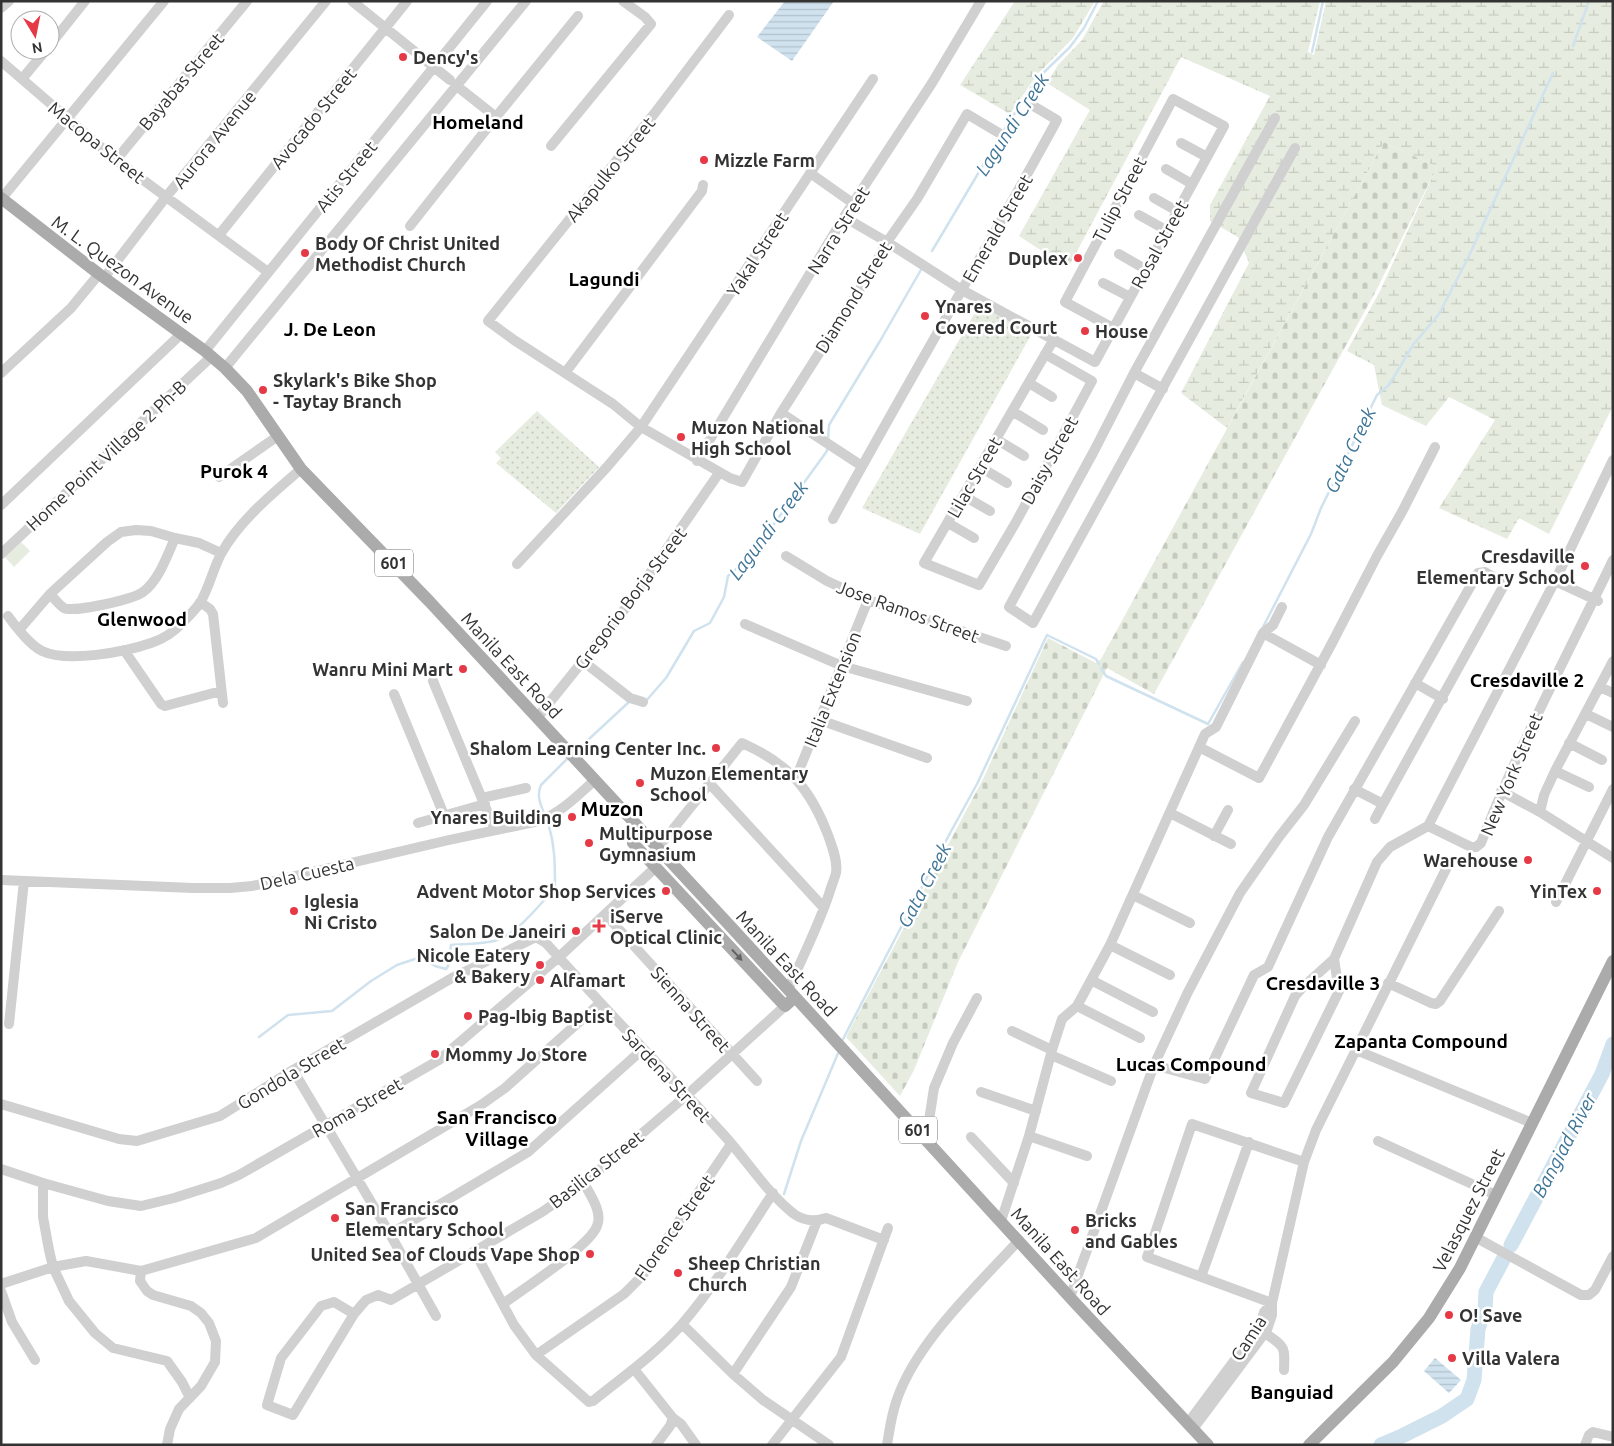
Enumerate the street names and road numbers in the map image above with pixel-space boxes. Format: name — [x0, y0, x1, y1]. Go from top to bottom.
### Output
street label: Bayabas Street — [135, 28, 227, 134]
street label: Avocado Street — [266, 64, 360, 172]
street label: Aurora Avenue — [168, 86, 260, 192]
street label: Macopa Street — [45, 97, 149, 187]
street label: Akapulko Street — [562, 113, 658, 225]
street label: Atis Street — [311, 137, 381, 215]
street label: Tulip Street — [1088, 153, 1150, 245]
street label: Emerald Street — [958, 170, 1036, 286]
street label: Narra Street — [803, 183, 873, 277]
street label: Rosal Street — [1127, 196, 1191, 292]
street label: Yakal Street — [722, 208, 792, 300]
street label: M. L. Quezon Avenue — [48, 211, 198, 328]
street label: Diamond Street — [811, 238, 895, 356]
street label: Home Point Village 2 Ph-B — [22, 376, 190, 534]
street label: Daisy Street — [1017, 413, 1081, 507]
street label: Lilac Street — [943, 433, 1005, 521]
street label: Gregorio Borja Street — [570, 523, 690, 673]
road number: 601 — [375, 550, 413, 576]
street label: Jose Ramos Street — [834, 576, 982, 646]
street label: Manila East Road — [458, 608, 566, 722]
street label: Italia Extension — [800, 628, 864, 750]
street label: New York Street — [1476, 710, 1546, 838]
street label: Dela Cuesta — [258, 852, 356, 894]
street label: Manila East Road — [733, 906, 841, 1020]
street label: Sienna Street — [647, 962, 735, 1056]
street label: Sardena Street — [619, 1024, 715, 1126]
street label: Gondola Street — [233, 1033, 349, 1113]
street label: Roma Street — [308, 1073, 406, 1141]
road number: 601 — [899, 1116, 937, 1144]
street label: Basilica Street — [545, 1126, 647, 1212]
street label: Velasquez Street — [1428, 1145, 1508, 1275]
street label: Florence Street — [630, 1170, 718, 1284]
street label: Manila East Road — [1008, 1203, 1114, 1319]
street label: Camia — [1226, 1312, 1270, 1364]

